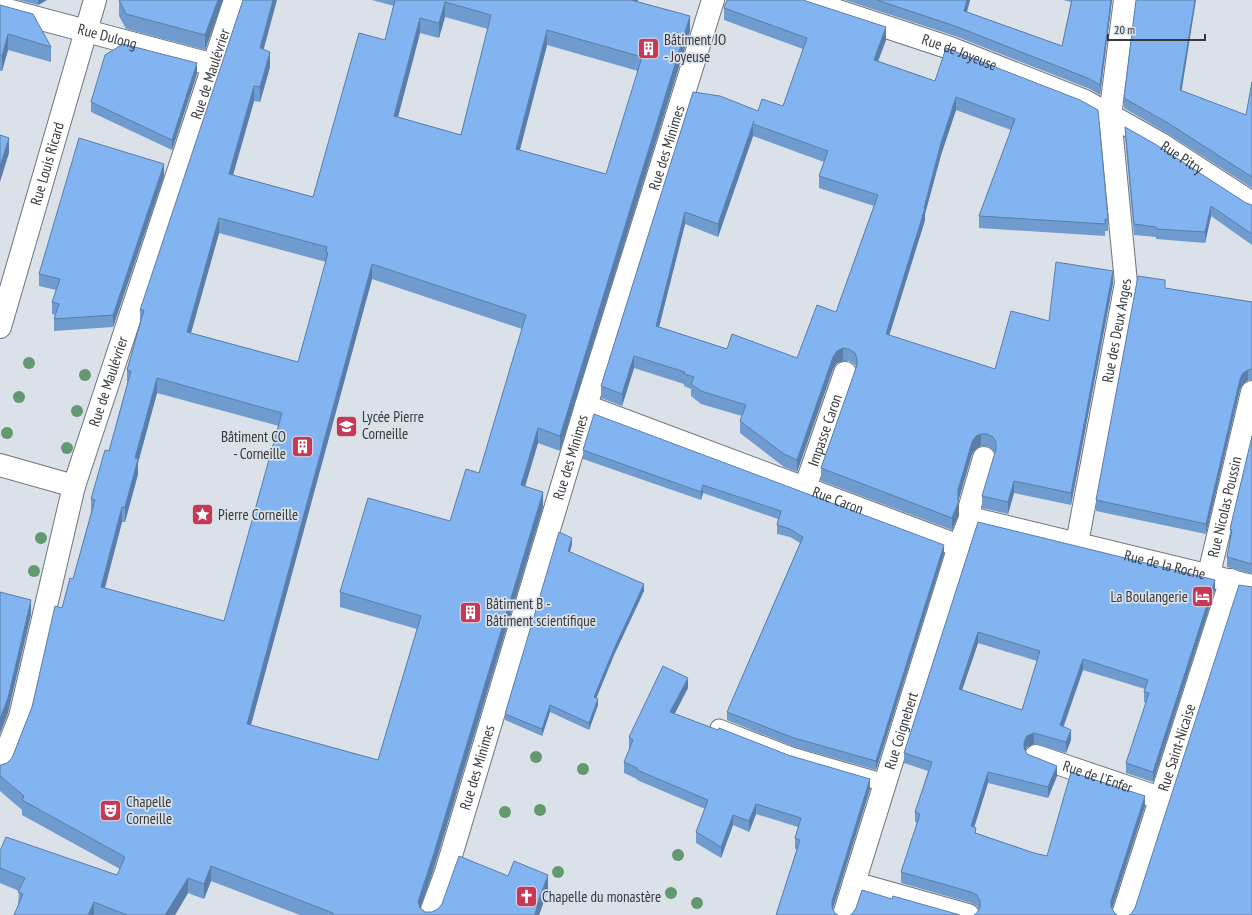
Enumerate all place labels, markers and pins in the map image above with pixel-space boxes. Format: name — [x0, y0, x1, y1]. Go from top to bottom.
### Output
place label: Bâtiment JO - Joyeuse — [664, 30, 726, 66]
building icon: Bâtiment JO - Joyeuse — [635, 36, 661, 62]
place label: Lycée Pierre Corneille — [362, 407, 424, 443]
school or university icon: Lycée Pierre Corneille — [333, 413, 359, 439]
place label: Bâtiment CO - Corneille — [221, 427, 286, 463]
building icon: Bâtiment CO - Corneille — [289, 433, 315, 459]
place icon: Pierre Corneille — [189, 502, 215, 528]
place label: Pierre Corneille — [218, 505, 298, 524]
hotel icon: La Boulangerie — [1190, 584, 1216, 610]
place label: La Boulangerie — [1110, 587, 1188, 606]
place label: Bâtiment B - Bâtiment scientifique — [486, 594, 596, 630]
building icon: Bâtiment B - Bâtiment scientifique — [457, 600, 483, 626]
place label: Chapelle Corneille — [126, 792, 172, 828]
theatre icon: Chapelle Corneille — [97, 798, 123, 824]
church icon: Chapelle du monastère — [513, 884, 539, 910]
place label: Chapelle du monastère — [542, 887, 661, 906]

